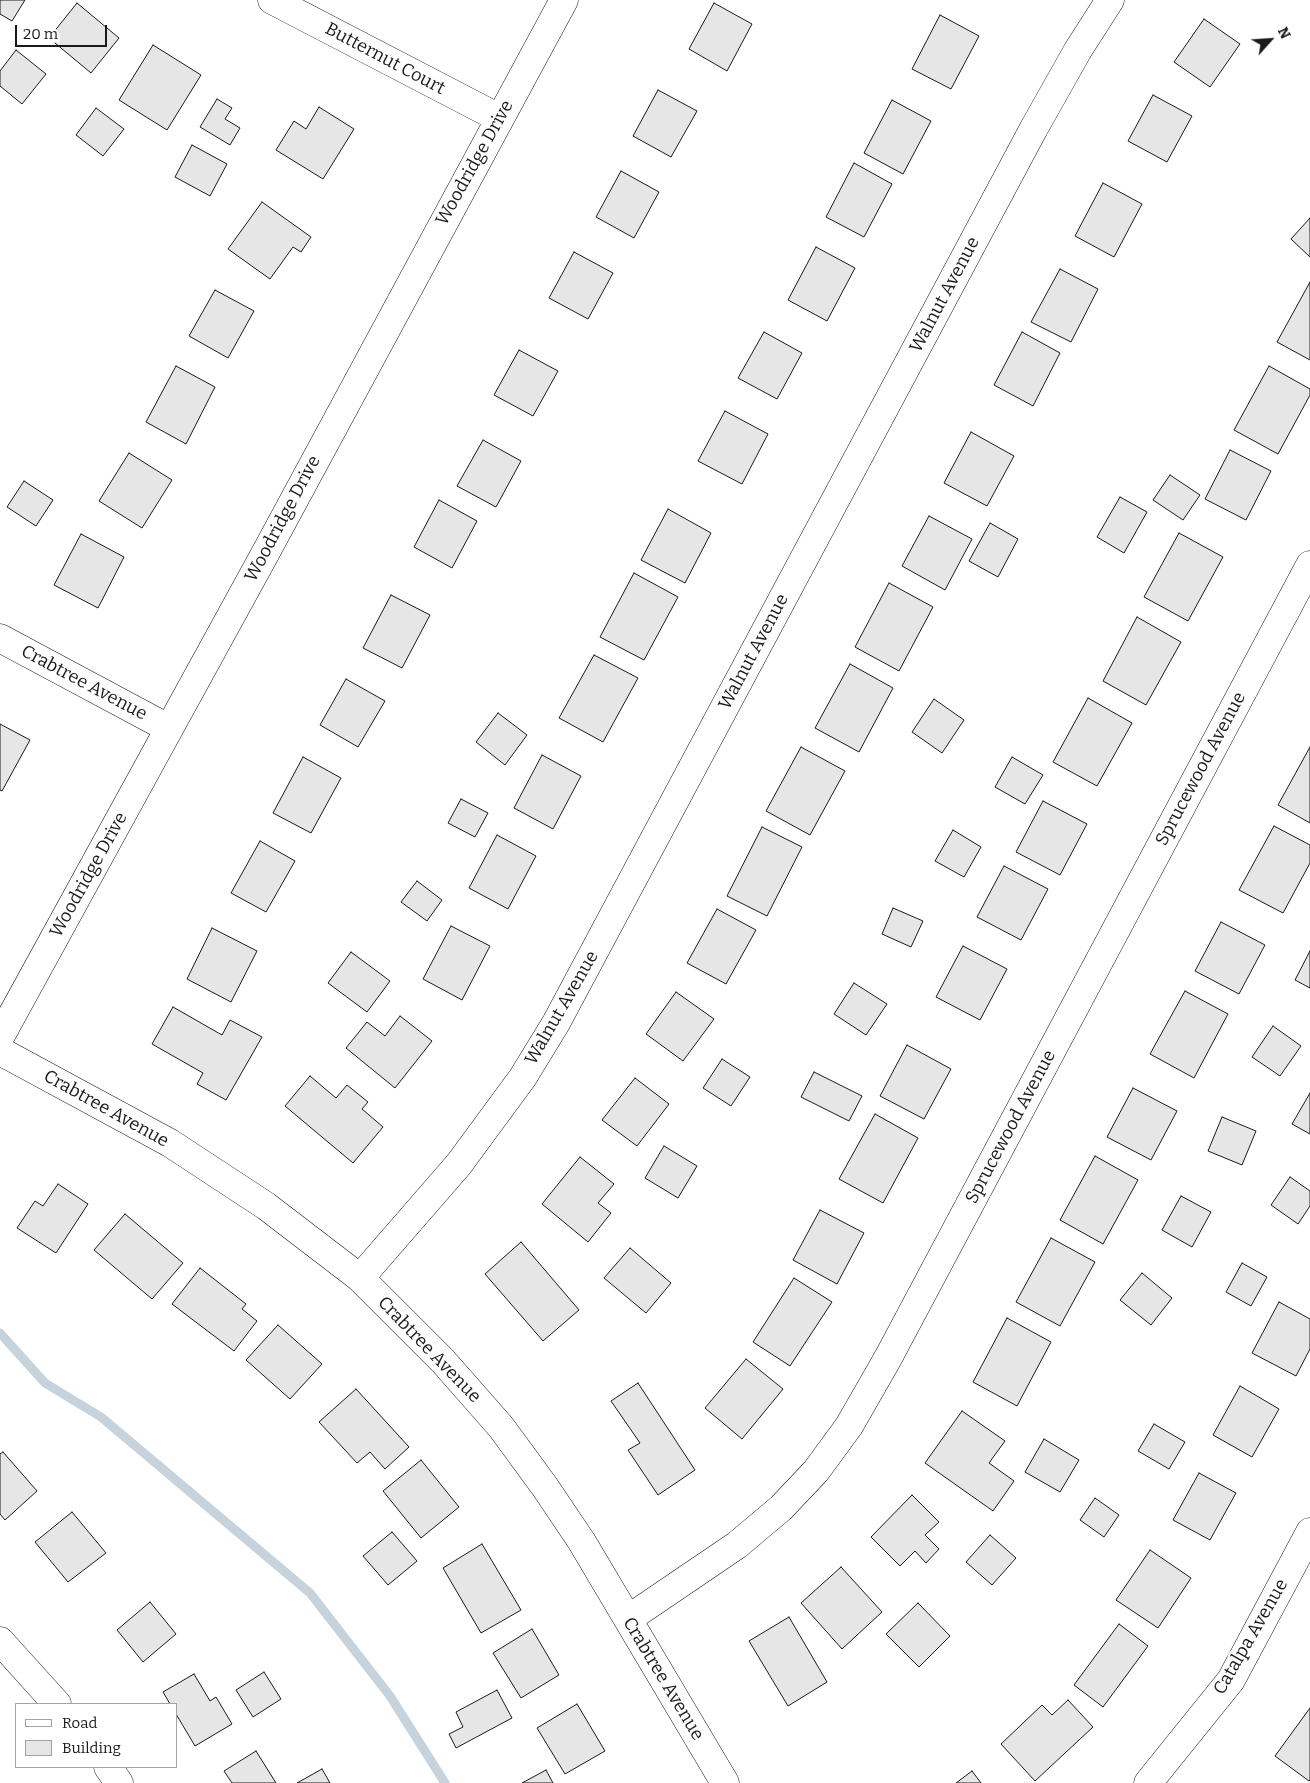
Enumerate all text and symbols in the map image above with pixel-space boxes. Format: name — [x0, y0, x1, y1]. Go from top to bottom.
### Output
scale bar — [18, 15, 110, 47]
north arrow — [1245, 15, 1295, 65]
street label: Butternut Court — [321, 18, 449, 100]
text: 20 m — [23, 25, 58, 43]
text: N — [1274, 25, 1294, 42]
street label: Woodridge Drive — [432, 97, 518, 229]
street label: Walnut Avenue — [905, 233, 985, 357]
street label: Woodridge Drive — [241, 452, 325, 586]
street label: Walnut Avenue — [714, 590, 794, 714]
street label: Crabtree Avenue — [17, 641, 151, 725]
street label: Sprucewood Avenue — [1151, 689, 1251, 849]
street label: Woodridge Drive — [46, 809, 132, 941]
street label: Walnut Avenue — [521, 947, 603, 1069]
street label: Sprucewood Avenue — [961, 1047, 1061, 1207]
street label: Crabtree Avenue — [40, 1066, 172, 1152]
street label: Crabtree Avenue — [373, 1292, 485, 1408]
street label: Catalpa Avenue — [1209, 1575, 1293, 1699]
street label: Crabtree Avenue — [618, 1614, 708, 1744]
legend — [15, 1703, 178, 1768]
text: Road — [62, 1714, 97, 1732]
text: Building — [62, 1739, 121, 1757]

